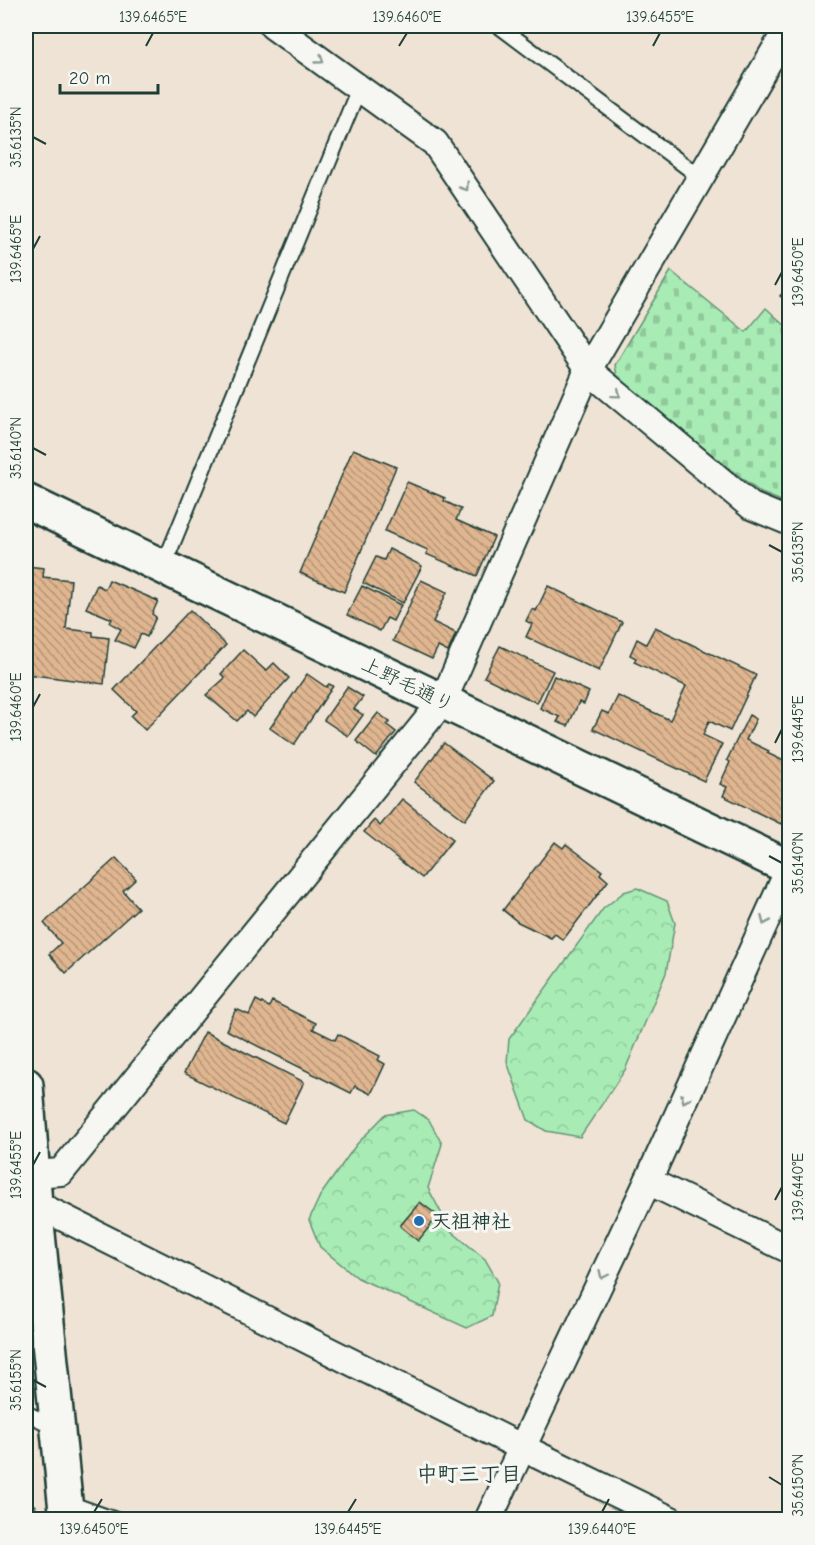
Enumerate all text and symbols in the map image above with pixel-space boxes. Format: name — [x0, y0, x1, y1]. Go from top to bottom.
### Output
text: 139.6465°E — [119, 8, 187, 26]
text: 139.6460°E — [372, 8, 442, 26]
text: 139.6455°E — [626, 8, 694, 26]
one-way arrow — [314, 53, 325, 64]
scale bar — [60, 57, 158, 95]
text: 20 m — [69, 68, 110, 89]
text: 35.6135°N — [7, 106, 25, 168]
one-way arrow — [458, 180, 469, 191]
text: 139.6465°E — [7, 215, 25, 283]
text: 139.6450°E — [789, 237, 807, 307]
one-way arrow — [610, 386, 621, 397]
text: 35.6140°N — [7, 417, 25, 479]
text: 35.6135°N — [789, 521, 807, 583]
street label: 上野毛通り — [358, 652, 458, 717]
text: 139.6460°E — [7, 672, 25, 742]
text: 139.6445°E — [789, 695, 807, 763]
text: 35.6140°N — [789, 832, 807, 894]
one-way arrow — [760, 914, 772, 925]
one-way arrow — [680, 1092, 692, 1103]
text: 139.6455°E — [7, 1131, 25, 1199]
text: 139.6440°E — [789, 1153, 807, 1221]
place label: 天祖神社 — [431, 1210, 511, 1233]
marker: 天祖神社 — [412, 1214, 426, 1228]
one-way arrow — [598, 1269, 610, 1280]
text: 35.6155°N — [7, 1349, 25, 1411]
text: 35.6150°N — [789, 1454, 807, 1516]
district label: 中町三丁目 — [417, 1462, 522, 1486]
text: 139.6450°E — [59, 1520, 129, 1538]
text: 139.6445°E — [314, 1520, 382, 1538]
text: 139.6440°E — [568, 1520, 636, 1538]

